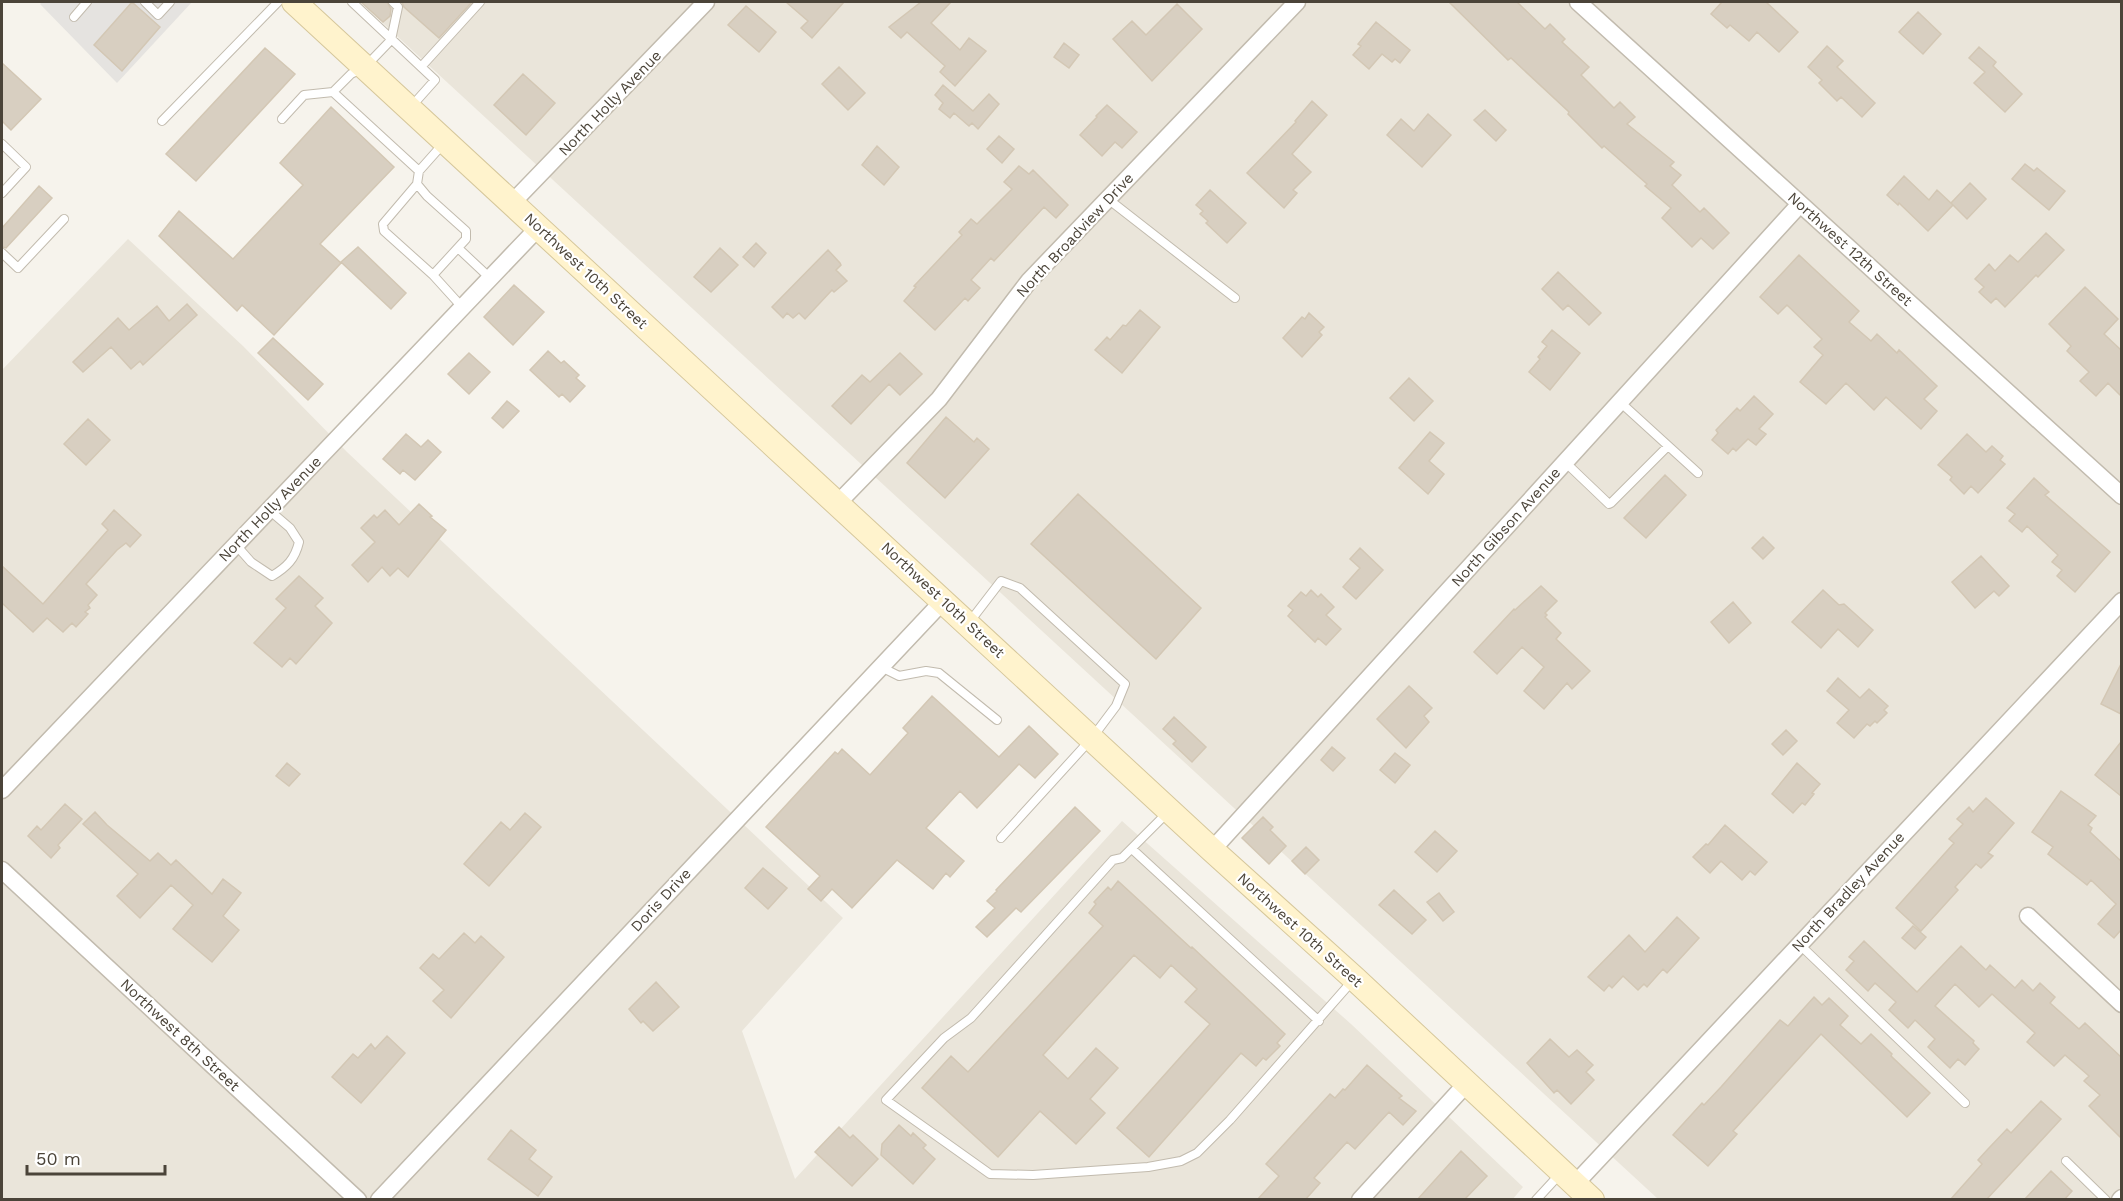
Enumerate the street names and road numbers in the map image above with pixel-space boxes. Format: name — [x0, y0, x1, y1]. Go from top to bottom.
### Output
street label: North Holly Avenue — [555, 46, 665, 160]
street label: North Broadview Drive — [1013, 169, 1137, 301]
street label: Northwest 12th Street — [1784, 188, 1917, 310]
street label: Northwest 10th Street — [521, 209, 652, 333]
street label: North Holly Avenue — [215, 452, 325, 566]
street label: North Gibson Avenue — [1448, 464, 1564, 590]
street label: Northwest 10th Street — [878, 538, 1009, 662]
street label: North Bradley Avenue — [1788, 828, 1908, 956]
street label: Doris Drive — [627, 865, 695, 935]
street label: Northwest 10th Street — [1234, 869, 1367, 991]
street label: Northwest 8th Street — [117, 975, 244, 1095]

